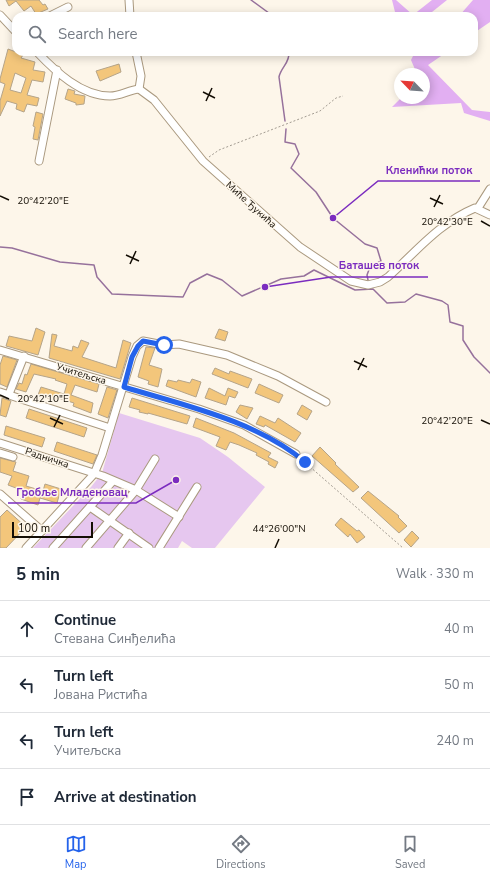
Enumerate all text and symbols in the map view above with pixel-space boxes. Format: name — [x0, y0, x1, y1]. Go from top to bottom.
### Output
search box — [12, 12, 478, 56]
icon: search — [26, 23, 48, 45]
text: Search here — [58, 24, 138, 44]
north arrow — [394, 68, 430, 104]
callout: Кленићки поток — [378, 158, 480, 181]
text: Кленићки поток — [386, 163, 473, 178]
street label: Миће Ђукића — [223, 178, 279, 232]
text: 20°42'20"E — [17, 194, 69, 208]
text: 20°42'30"E — [421, 215, 473, 229]
callout: Баташев поток — [331, 254, 428, 277]
text: Баташев поток — [339, 258, 420, 273]
route start — [155, 336, 173, 354]
street label: Учитељска — [53, 359, 108, 388]
text: 20°42'10"E — [17, 392, 69, 406]
text: 20°42'20"E — [421, 414, 473, 428]
street label: Радничка — [23, 444, 71, 472]
route end — [296, 453, 314, 471]
callout: Гробље Младеновац — [8, 480, 136, 503]
text: Гробље Младеновац — [16, 485, 128, 500]
scale bar — [12, 520, 93, 539]
text: 100 m — [18, 521, 50, 536]
text: 44°26'00"N — [252, 522, 306, 536]
text: 5 min — [16, 563, 60, 586]
text: Walk · 330 m — [396, 565, 474, 583]
text: Continue — [54, 610, 116, 630]
icon: ahead — [16, 618, 38, 640]
text: 40 m — [444, 620, 474, 638]
text: Стевана Синђелића — [54, 630, 176, 648]
text: Turn left — [54, 666, 113, 686]
icon: left — [16, 674, 38, 696]
text: 50 m — [444, 676, 474, 694]
text: Јована Ристића — [54, 686, 147, 704]
text: Turn left — [54, 722, 113, 742]
icon: left — [16, 730, 38, 752]
text: 240 m — [436, 732, 474, 750]
text: Учитељска — [54, 742, 121, 760]
icon: arrive — [16, 786, 38, 808]
text: Arrive at destination — [54, 787, 197, 807]
tab: Map — [65, 833, 87, 872]
tab: Directions — [216, 833, 266, 872]
tab: Saved — [395, 833, 425, 872]

